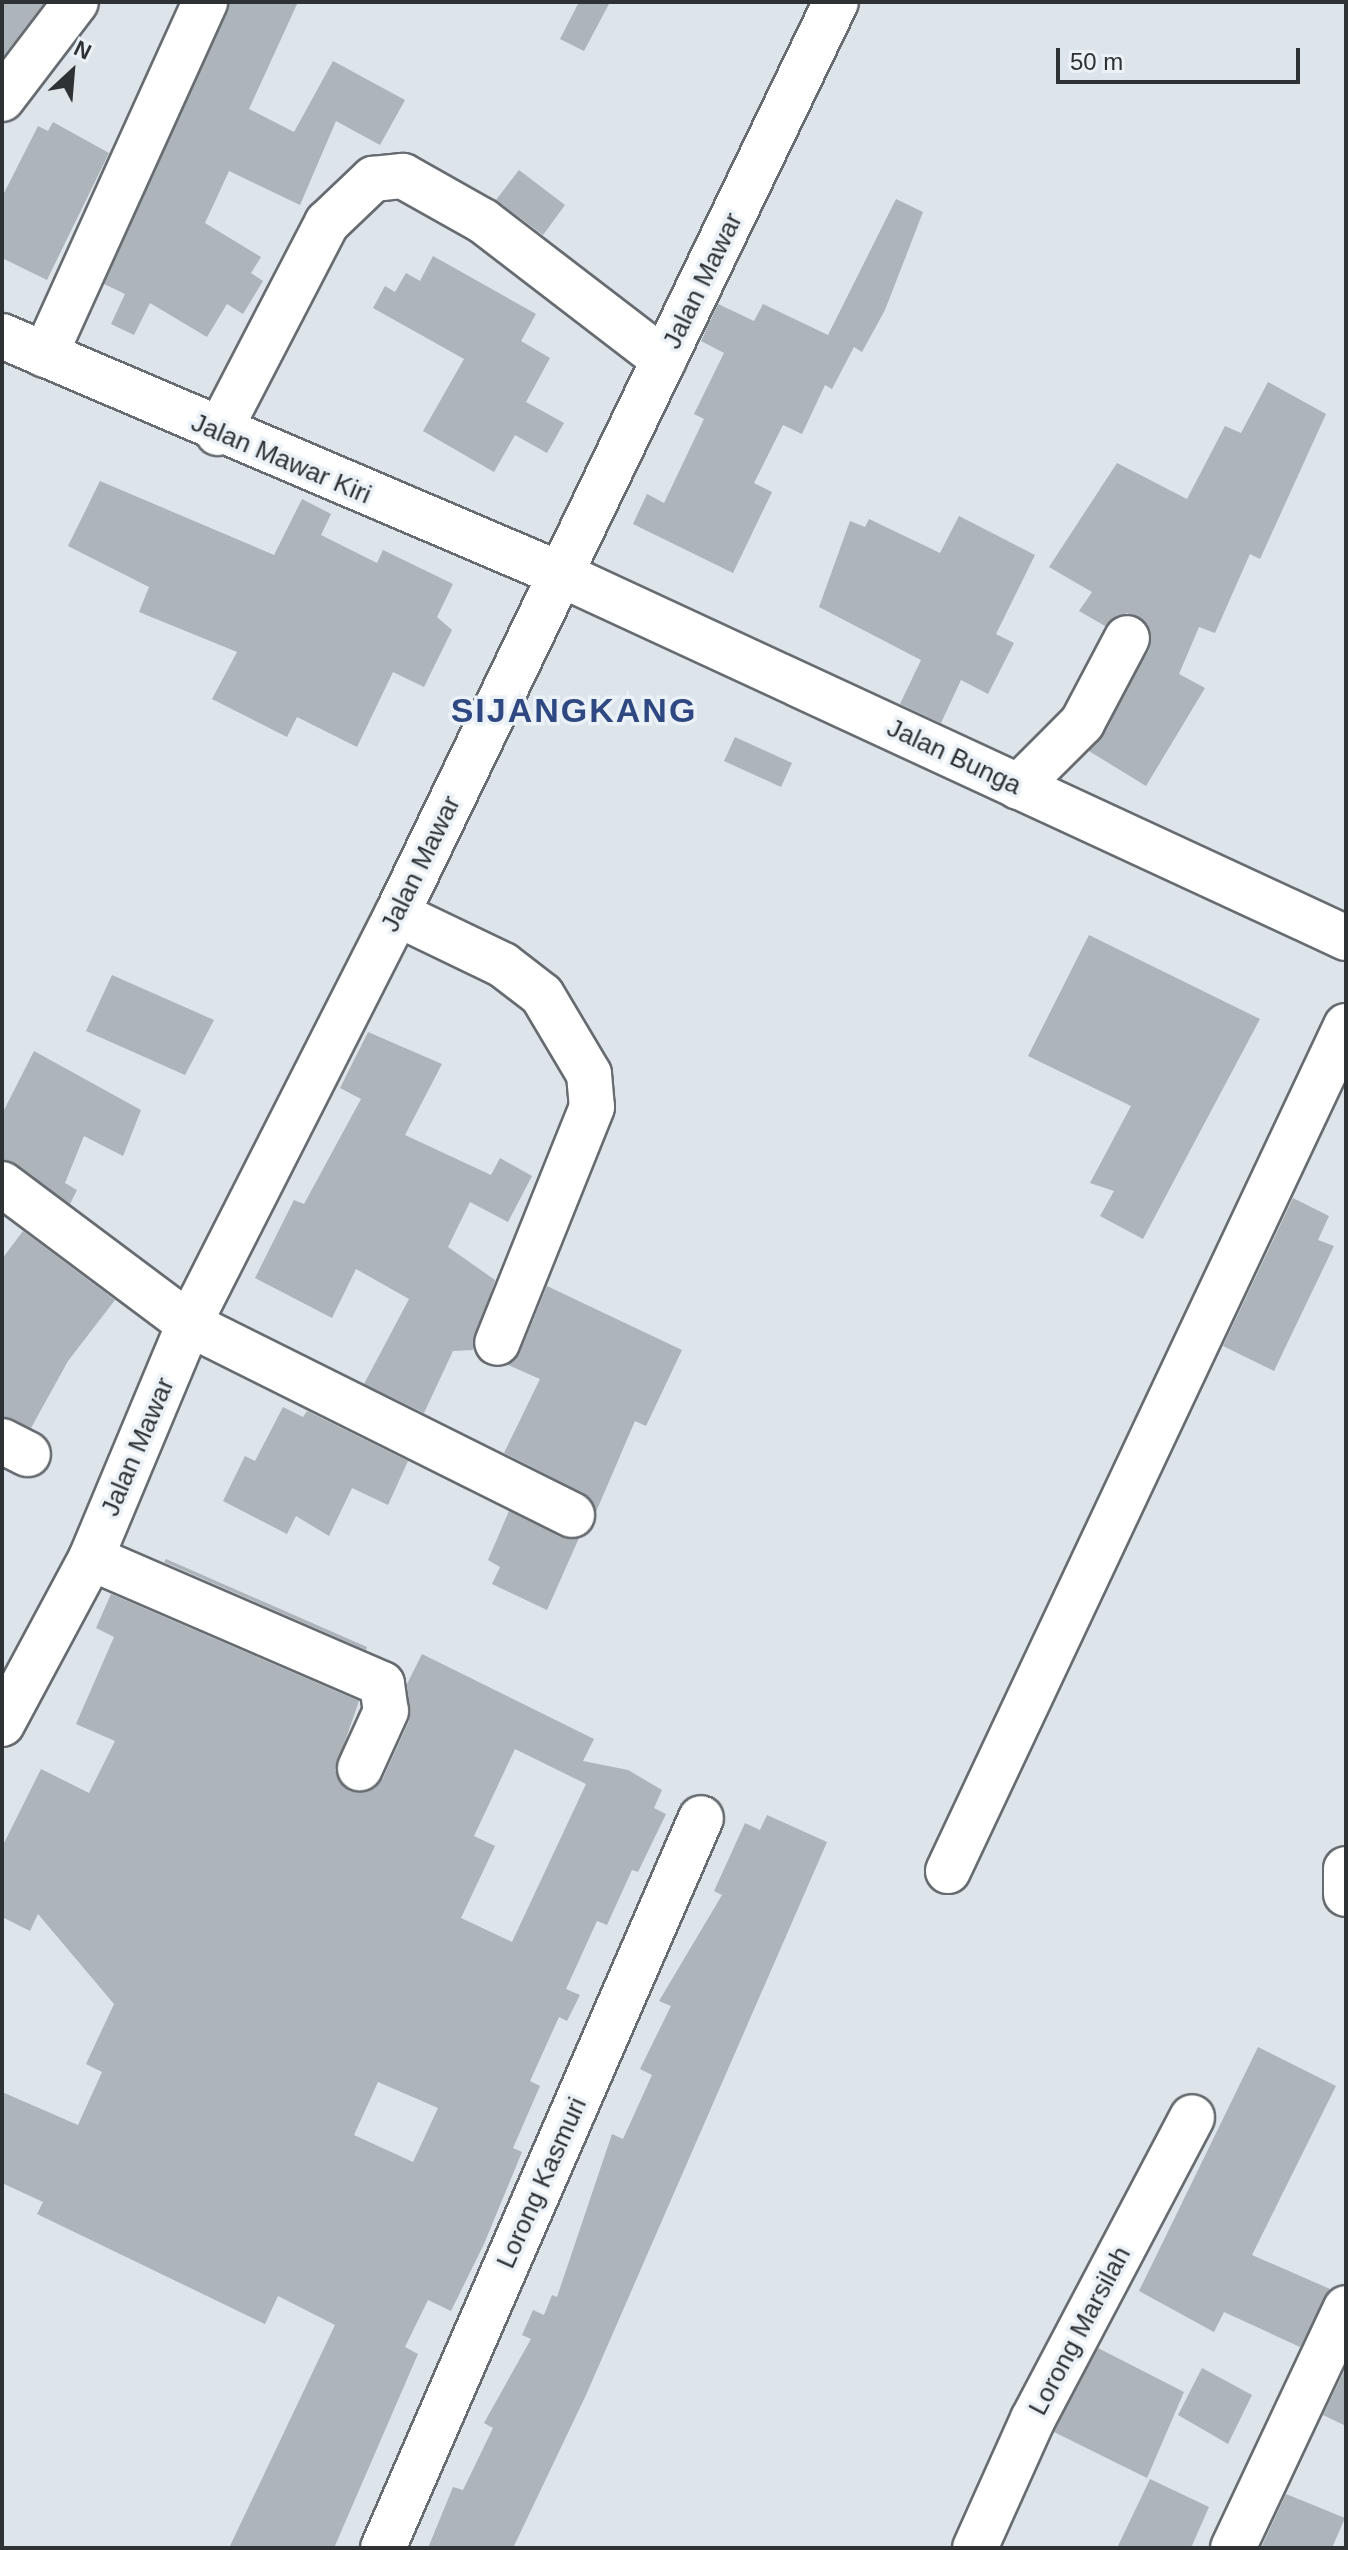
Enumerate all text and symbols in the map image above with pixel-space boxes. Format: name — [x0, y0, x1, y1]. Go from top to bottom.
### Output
north arrow — [32, 32, 112, 112]
scale bar — [1060, 32, 1304, 82]
text: N — [70, 35, 95, 65]
text: 50 m — [1070, 48, 1123, 75]
street label: Jalan Mawar — [657, 208, 749, 354]
street label: Jalan Mawar Kiri — [186, 407, 376, 511]
district label: SIJANGKANG — [451, 691, 697, 731]
street label: Jalan Bunga — [882, 712, 1026, 802]
street label: Jalan Mawar — [375, 791, 467, 937]
street label: Jalan Mawar — [95, 1373, 181, 1521]
street label: Lorong Kasmuri — [490, 2093, 594, 2273]
street label: Lorong Marsilah — [1022, 2241, 1138, 2421]

